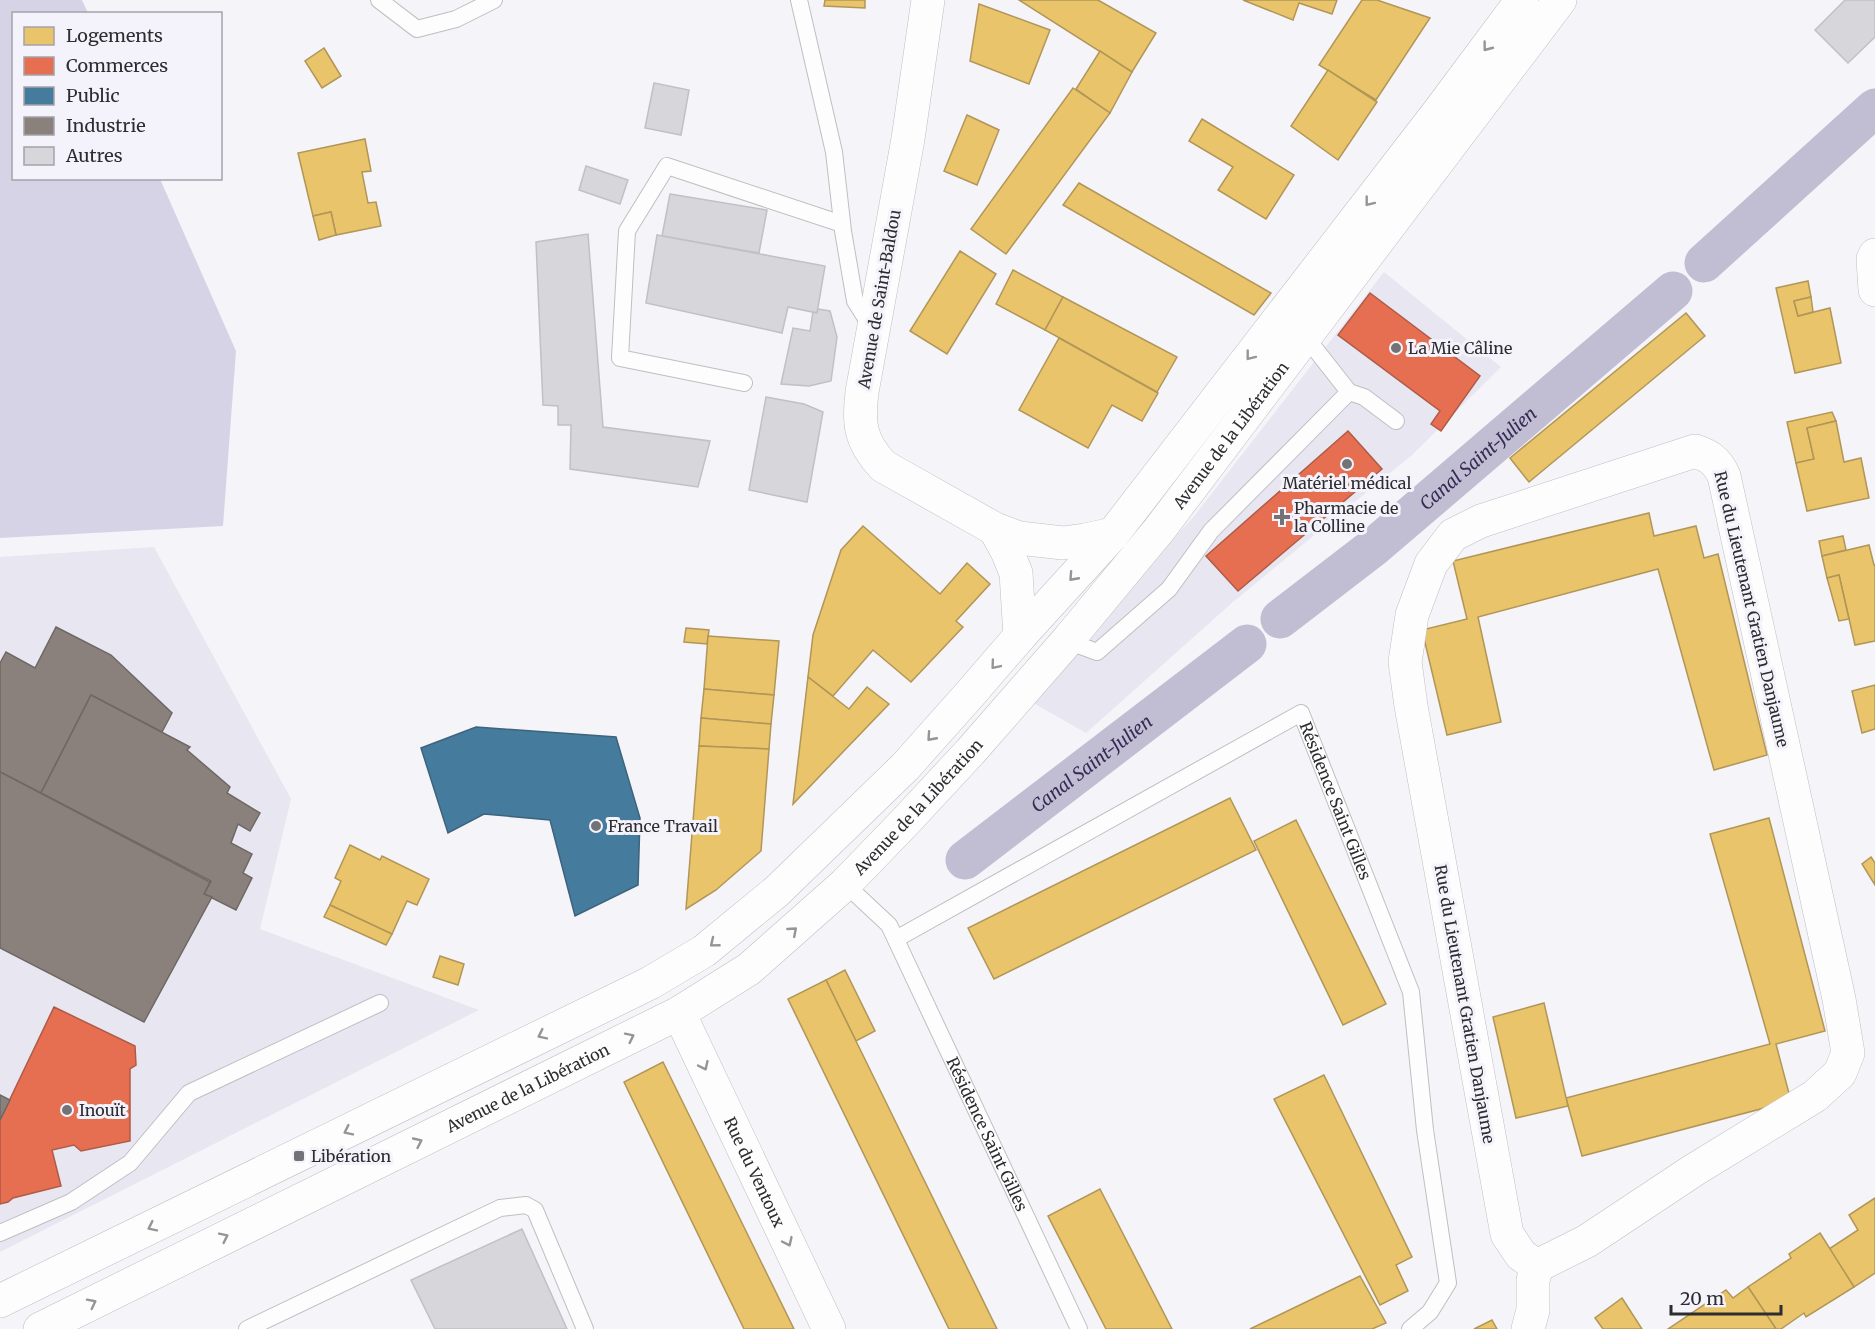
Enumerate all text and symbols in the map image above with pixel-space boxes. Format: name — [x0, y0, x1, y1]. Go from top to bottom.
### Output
legend — [12, 12, 222, 180]
text: Logements — [66, 24, 163, 47]
one-way arrow — [1483, 40, 1494, 51]
text: Commerces — [66, 54, 168, 77]
text: Public — [66, 84, 120, 107]
text: Industrie — [66, 114, 146, 137]
text: Autres — [65, 144, 123, 167]
one-way arrow — [1366, 196, 1377, 207]
street label: Avenue de Saint-Baldou — [853, 208, 905, 391]
place label: La Mie Câline — [1408, 338, 1512, 358]
marker: La Mie Câline — [1389, 341, 1403, 355]
one-way arrow — [1246, 350, 1257, 361]
street label: Avenue de la Libération — [1168, 357, 1293, 514]
water label: Canal Saint-Julien — [1414, 402, 1541, 515]
marker: Matériel médical — [1340, 457, 1354, 471]
street label: Rue du Lieutenant Gratien Danjaume — [1710, 469, 1794, 749]
place label: Matériel médical — [1283, 473, 1412, 493]
place label: Pharmacie de la Colline — [1294, 498, 1398, 536]
marker: Pharmacie de la Colline — [1275, 510, 1289, 524]
one-way arrow — [1070, 570, 1081, 581]
one-way arrow — [991, 658, 1002, 669]
water label: Canal Saint-Julien — [1026, 710, 1157, 817]
street label: Résidence Saint Gilles — [1295, 719, 1376, 883]
one-way arrow — [927, 731, 938, 741]
street label: Avenue de la Libération — [849, 735, 987, 880]
place label: France Travail — [608, 816, 718, 836]
marker: France Travail — [589, 819, 603, 833]
street label: Rue du Lieutenant Gratien Danjaume — [1431, 863, 1499, 1145]
one-way arrow — [786, 927, 797, 938]
one-way arrow — [709, 936, 720, 947]
one-way arrow — [537, 1028, 548, 1040]
one-way arrow — [624, 1033, 635, 1044]
street label: Avenue de la Libération — [442, 1039, 613, 1137]
street label: Résidence Saint Gilles — [942, 1054, 1032, 1214]
one-way arrow — [697, 1059, 709, 1070]
place label: Inouït — [79, 1100, 127, 1120]
marker: Inouït — [60, 1103, 74, 1117]
street label: Rue du Ventoux — [720, 1114, 789, 1231]
one-way arrow — [344, 1124, 355, 1136]
one-way arrow — [411, 1138, 422, 1149]
place label: Libération — [311, 1146, 391, 1166]
marker: Libération — [292, 1149, 306, 1163]
one-way arrow — [147, 1220, 158, 1232]
one-way arrow — [217, 1232, 228, 1244]
one-way arrow — [780, 1235, 792, 1246]
scale bar — [1671, 1278, 1780, 1316]
text: 20 m — [1680, 1287, 1724, 1310]
one-way arrow — [85, 1298, 96, 1310]

